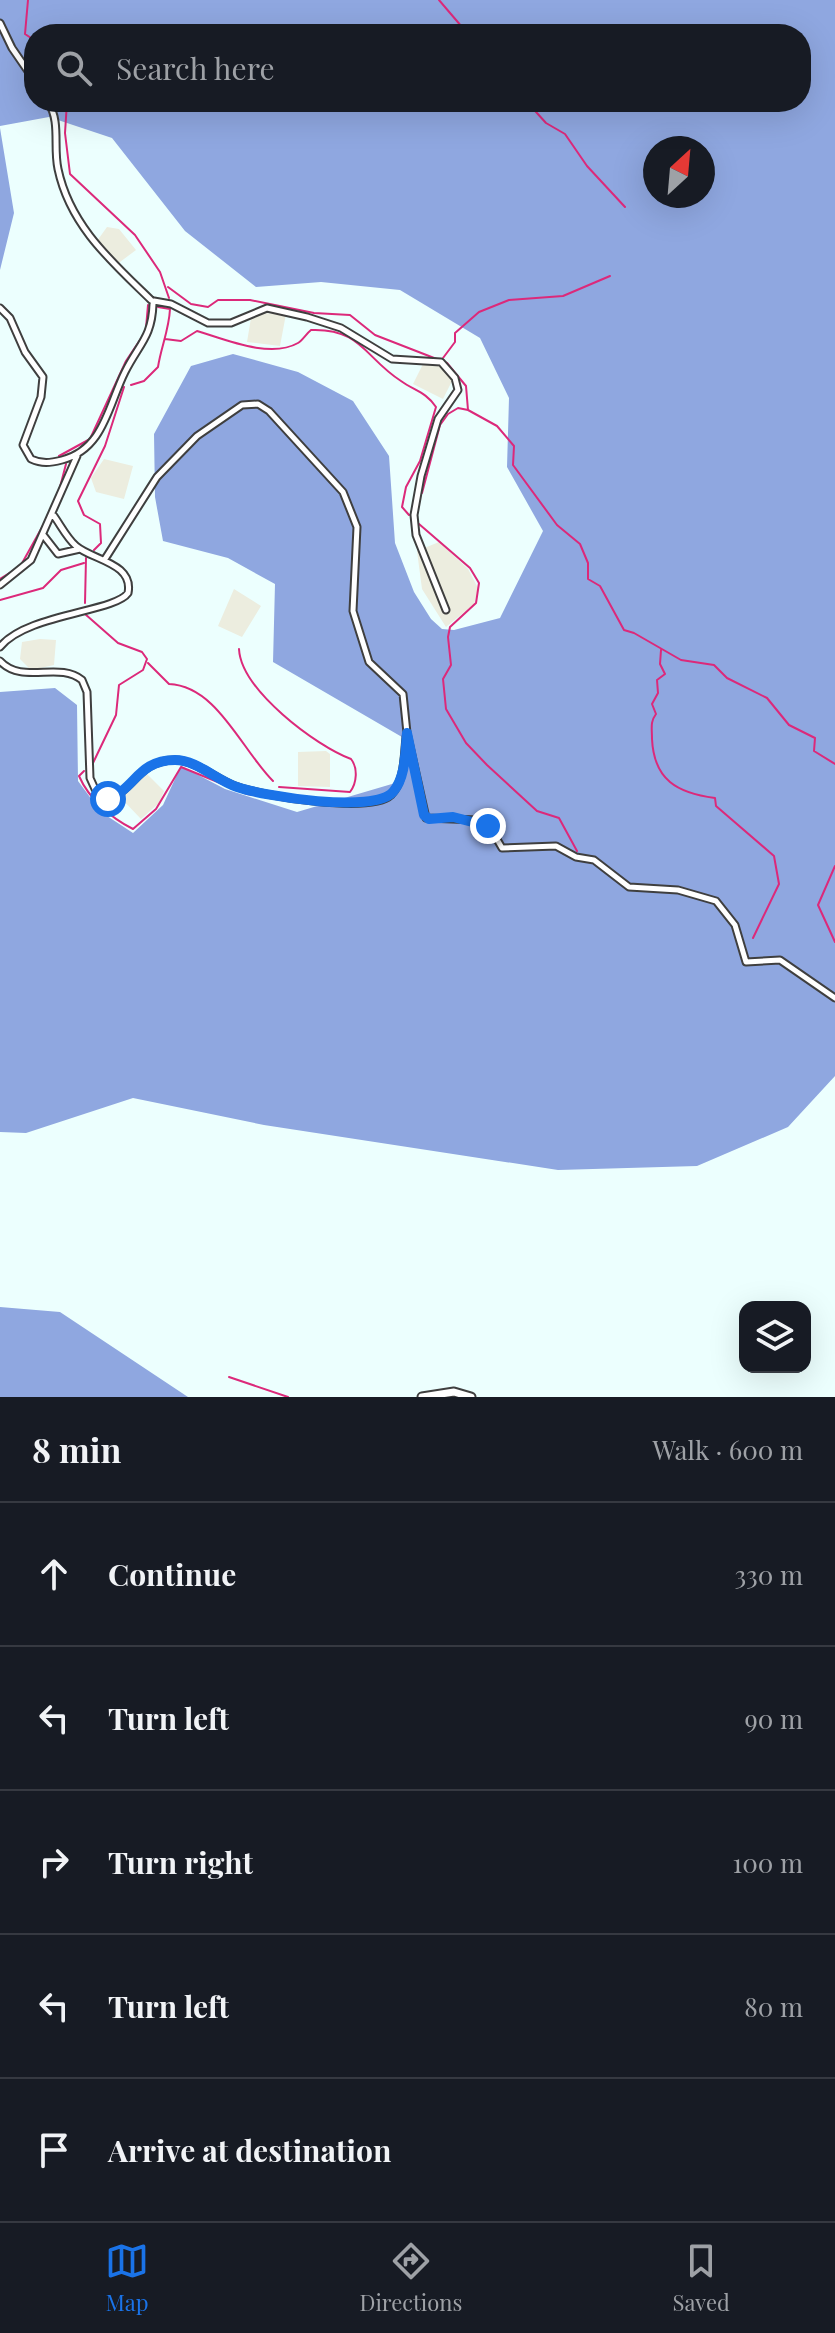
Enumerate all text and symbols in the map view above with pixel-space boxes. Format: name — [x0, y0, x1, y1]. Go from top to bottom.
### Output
search box — [24, 24, 811, 112]
icon: search — [52, 46, 96, 90]
text: Search here — [116, 48, 275, 88]
north arrow — [643, 136, 715, 208]
route start — [90, 781, 126, 817]
route end — [470, 808, 506, 844]
map controls — [739, 1301, 811, 1373]
button: layers — [739, 1301, 811, 1373]
text: 8 min — [32, 1426, 121, 1472]
text: Walk · 600 m — [652, 1432, 803, 1467]
icon: ahead — [32, 1552, 76, 1596]
text: Continue — [108, 1554, 236, 1594]
text: 330 m — [734, 1557, 803, 1592]
icon: left — [32, 1696, 76, 1740]
text: Turn left — [108, 1698, 229, 1738]
text: 90 m — [745, 1701, 803, 1736]
icon: right — [32, 1840, 76, 1884]
text: Turn right — [108, 1842, 253, 1882]
text: 100 m — [733, 1845, 803, 1880]
icon: left — [32, 1984, 76, 2028]
text: Turn left — [108, 1986, 229, 2026]
text: 80 m — [744, 1989, 803, 2024]
icon: arrive — [32, 2128, 76, 2172]
text: Arrive at destination — [108, 2130, 391, 2170]
tab: Map — [105, 2239, 149, 2317]
tab: Directions — [359, 2239, 462, 2317]
tab: Saved — [673, 2239, 730, 2317]

